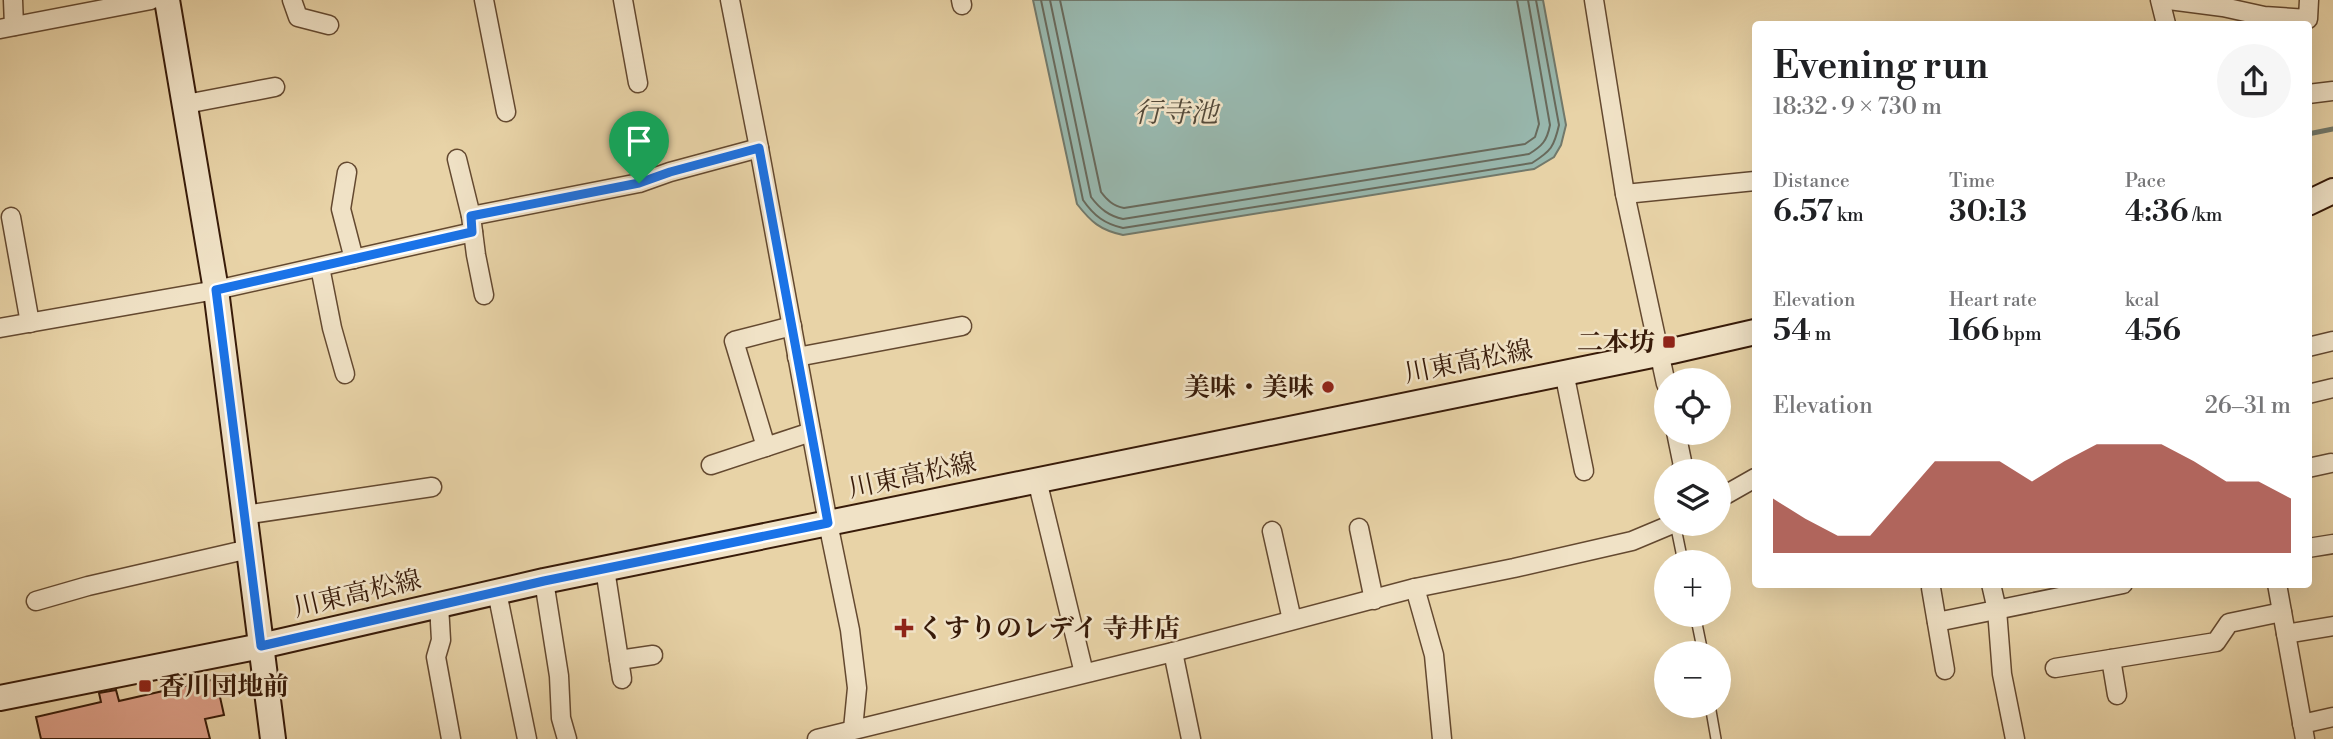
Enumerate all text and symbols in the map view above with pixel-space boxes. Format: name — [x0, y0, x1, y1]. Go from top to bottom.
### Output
text: Evening run — [1773, 43, 1988, 90]
button: share — [2217, 44, 2291, 118]
text: 18:32 · 9 × 730 m — [1773, 93, 1942, 121]
water label: 行寺池 — [1134, 96, 1221, 131]
pin — [609, 111, 669, 183]
icon: arrive — [620, 122, 658, 160]
text: Distance — [1773, 169, 1850, 193]
text: Time — [1949, 169, 1995, 193]
text: Pace — [2125, 169, 2166, 193]
text: 6.57 — [1773, 193, 1833, 231]
text: 30:13 — [1949, 193, 2027, 231]
text: 4:36 — [2125, 193, 2188, 231]
text: km — [1833, 203, 1864, 227]
text: /km — [2188, 203, 2222, 227]
text: Elevation — [1773, 288, 1855, 312]
text: Heart rate — [1949, 288, 2037, 312]
text: kcal — [2125, 288, 2159, 312]
text: 54 — [1773, 312, 1811, 350]
text: 166 — [1949, 312, 1999, 350]
text: 456 — [2125, 312, 2181, 350]
text: m — [1811, 322, 1831, 346]
text: bpm — [1999, 322, 2042, 346]
place label: 二本坊 — [1577, 327, 1655, 359]
street label: 川東高松線 — [1401, 334, 1535, 390]
marker: 二本坊 — [1661, 334, 1677, 350]
map controls — [1654, 368, 1731, 718]
button: locate — [1654, 368, 1731, 445]
place label: 美味・美味 — [1184, 372, 1314, 404]
marker: 美味・美味 — [1320, 379, 1336, 395]
text: Elevation — [1773, 392, 1873, 420]
text: 26–31 m — [2205, 392, 2291, 420]
street label: 川東高松線 — [845, 447, 979, 505]
button: layers — [1654, 459, 1731, 536]
button: + — [1654, 550, 1731, 627]
street label: 川東高松線 — [290, 564, 424, 624]
place label: くすりのレデイ 寺井店 — [918, 613, 1180, 645]
marker: くすりのレデイ 寺井店 — [896, 620, 912, 636]
button: − — [1654, 641, 1731, 718]
place label: 香川団地前 — [159, 671, 289, 703]
marker: 香川団地前 — [137, 678, 153, 694]

